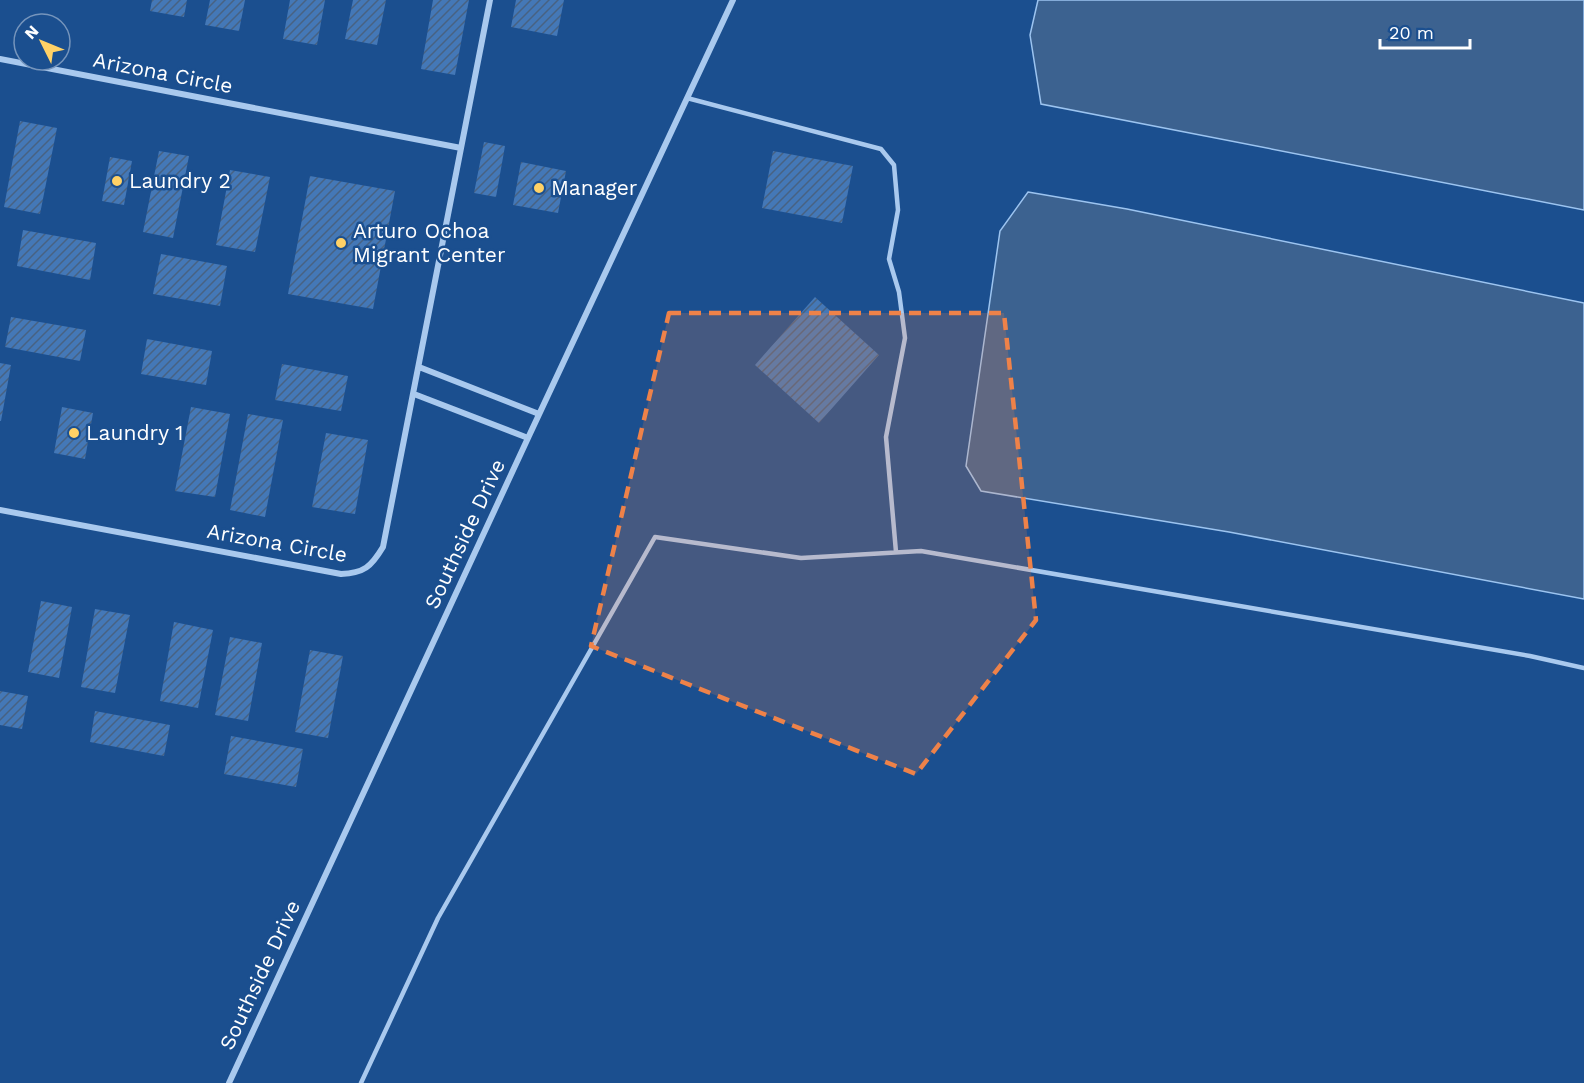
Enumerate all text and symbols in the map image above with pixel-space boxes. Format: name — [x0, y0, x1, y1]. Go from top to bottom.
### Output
north arrow — [12, 12, 72, 72]
scale bar — [1380, 12, 1470, 50]
text: N — [20, 21, 42, 43]
text: 20 m — [1389, 22, 1434, 43]
street label: Arizona Circle — [91, 47, 235, 98]
place label: Laundry 2 — [129, 168, 231, 193]
marker: Laundry 2 — [110, 174, 124, 188]
place label: Manager — [551, 175, 638, 200]
marker: Manager — [532, 181, 546, 195]
place label: Arturo Ochoa Migrant Center — [353, 218, 506, 267]
marker: Arturo Ochoa Migrant Center — [334, 236, 348, 250]
place label: Laundry 1 — [86, 420, 183, 445]
marker: Laundry 1 — [67, 426, 81, 440]
street label: Southside Drive — [419, 455, 510, 613]
street label: Arizona Circle — [205, 518, 349, 567]
street label: Southside Drive — [214, 896, 305, 1054]

